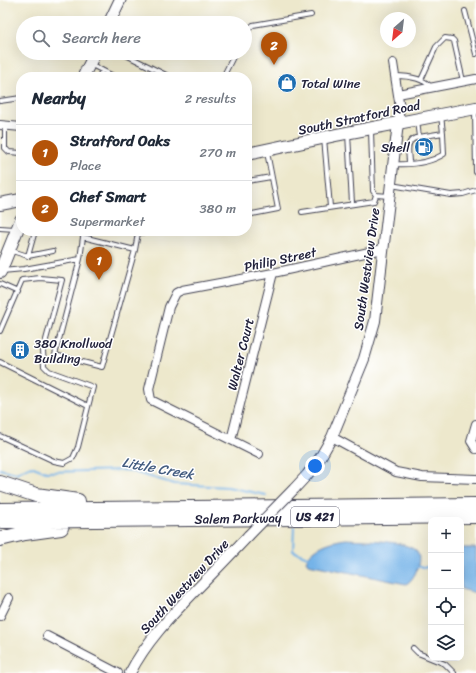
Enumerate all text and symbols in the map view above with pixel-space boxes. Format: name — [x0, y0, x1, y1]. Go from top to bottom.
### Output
north arrow — [380, 12, 416, 48]
search box — [16, 16, 252, 60]
text: Search here — [62, 25, 141, 51]
icon: search — [30, 27, 52, 49]
pin: 2 — [261, 32, 287, 65]
shop icon: Total Wine — [276, 72, 298, 94]
place label: Total Wine — [301, 72, 361, 95]
text: Nearby — [32, 83, 86, 113]
text: 2 results — [185, 87, 236, 110]
street label: South Stratford Road — [296, 93, 423, 142]
text: Stratford Oaks — [70, 128, 170, 154]
place label: Shell — [381, 136, 410, 159]
fuel station icon: Shell — [413, 136, 435, 158]
text: 1 — [42, 141, 48, 164]
text: 270 m — [199, 141, 236, 164]
text: Place — [70, 154, 101, 177]
text: Chef Smart — [70, 184, 147, 210]
text: 2 — [41, 197, 49, 220]
text: 380 m — [199, 197, 236, 220]
street label: South Westview Drive — [347, 206, 386, 332]
text: Supermarket — [70, 210, 145, 233]
street label: Philip Street — [242, 240, 319, 278]
pin: 1 — [86, 247, 112, 280]
street label: Walter Court — [220, 315, 261, 393]
place label: 380 Knollwod Building — [34, 332, 113, 370]
building icon: 380 Knollwod Building — [9, 339, 31, 361]
water label: Little Creek — [120, 450, 197, 487]
your location — [305, 456, 325, 476]
street label: Salem Parkway — [194, 506, 282, 531]
road number: US 421 — [291, 507, 339, 527]
map controls — [428, 517, 464, 661]
button: + — [428, 517, 464, 553]
street label: South Westview Drive — [134, 533, 235, 639]
button: − — [428, 553, 464, 589]
button: locate — [428, 589, 464, 625]
button: layers — [428, 625, 464, 661]

